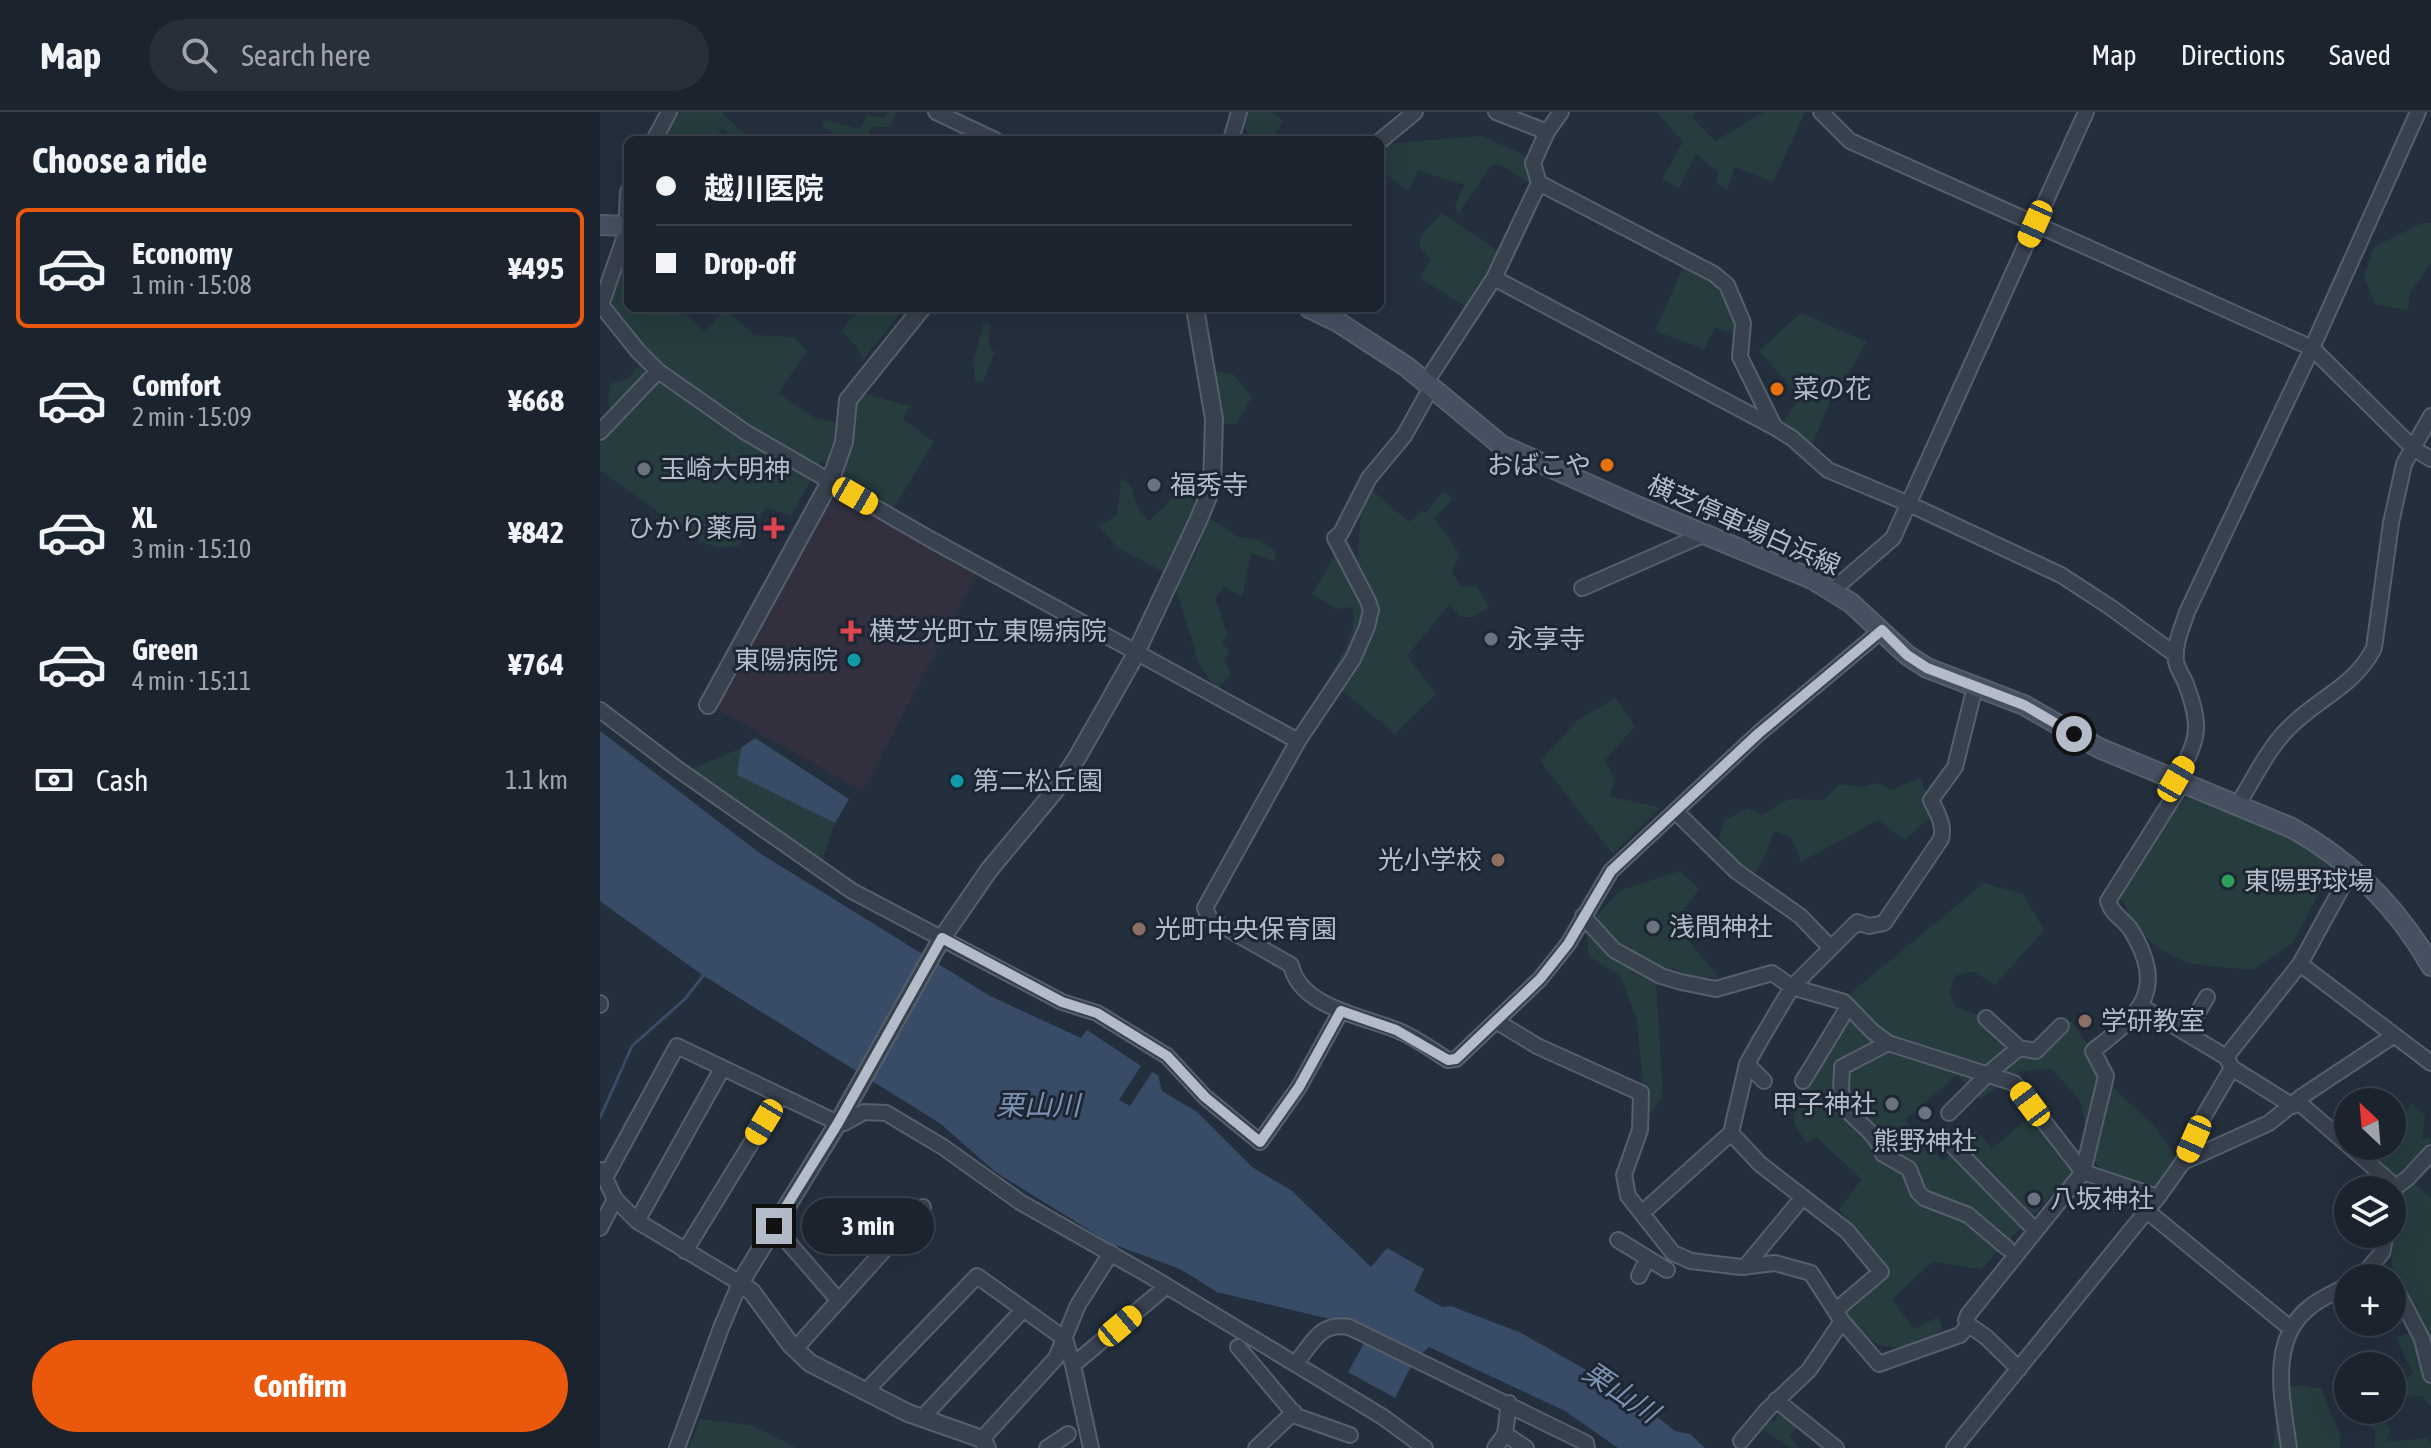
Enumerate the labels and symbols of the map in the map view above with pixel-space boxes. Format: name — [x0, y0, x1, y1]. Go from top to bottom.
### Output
car — [2014, 197, 2056, 251]
place label: 菜の花 — [1793, 374, 1871, 404]
marker: 菜の花 — [1768, 380, 1786, 398]
place label: おばこや — [1487, 450, 1591, 480]
place label: 玉崎大明神 — [660, 454, 790, 484]
marker: おばこや — [1598, 456, 1616, 474]
marker: 玉崎大明神 — [635, 460, 653, 478]
street label: 横芝停車場白浜線 — [1643, 469, 1845, 581]
place label: 福秀寺 — [1170, 470, 1248, 500]
car — [828, 474, 882, 518]
marker: 福秀寺 — [1145, 476, 1163, 494]
place label: ひかり薬局 — [628, 513, 758, 543]
marker: ひかり薬局 — [765, 519, 783, 537]
place label: 横芝光町立 東陽病院 — [869, 616, 1107, 646]
marker: 横芝光町立 東陽病院 — [840, 620, 862, 642]
place label: 永享寺 — [1507, 624, 1585, 654]
marker: 永享寺 — [1482, 630, 1500, 648]
place label: 東陽病院 — [734, 645, 838, 675]
marker: 東陽病院 — [845, 651, 863, 669]
route start — [2056, 716, 2092, 752]
car — [2154, 752, 2198, 806]
place label: 第二松丘園 — [973, 766, 1103, 796]
marker: 第二松丘園 — [948, 772, 966, 790]
place label: 光小学校 — [1378, 845, 1482, 875]
marker: 光小学校 — [1489, 851, 1507, 869]
place label: 東陽野球場 — [2244, 866, 2374, 896]
marker: 東陽野球場 — [2219, 872, 2237, 890]
place label: 浅間神社 — [1669, 912, 1773, 942]
place label: 光町中央保育園 — [1155, 914, 1337, 944]
marker: 浅間神社 — [1644, 918, 1662, 936]
marker: 光町中央保育園 — [1130, 920, 1148, 938]
place label: 学研教室 — [2101, 1006, 2205, 1036]
marker: 学研教室 — [2076, 1012, 2094, 1030]
car — [2006, 1078, 2054, 1130]
north arrow — [2334, 1088, 2406, 1160]
water label: 栗山川 — [996, 1089, 1083, 1121]
place label: 甲子神社 — [1772, 1089, 1876, 1119]
car — [741, 1095, 787, 1149]
marker: 甲子神社 — [1883, 1095, 1901, 1113]
marker: 熊野神社 — [1916, 1104, 1934, 1122]
car — [2173, 1112, 2215, 1166]
place label: 熊野神社 — [1873, 1126, 1977, 1156]
place label: 八坂神社 — [2050, 1184, 2154, 1214]
marker: 八坂神社 — [2025, 1190, 2043, 1208]
callout: 3 min — [802, 1198, 934, 1254]
route end — [756, 1208, 792, 1244]
car — [1094, 1301, 1146, 1351]
water label: 栗山川 — [1577, 1355, 1667, 1430]

